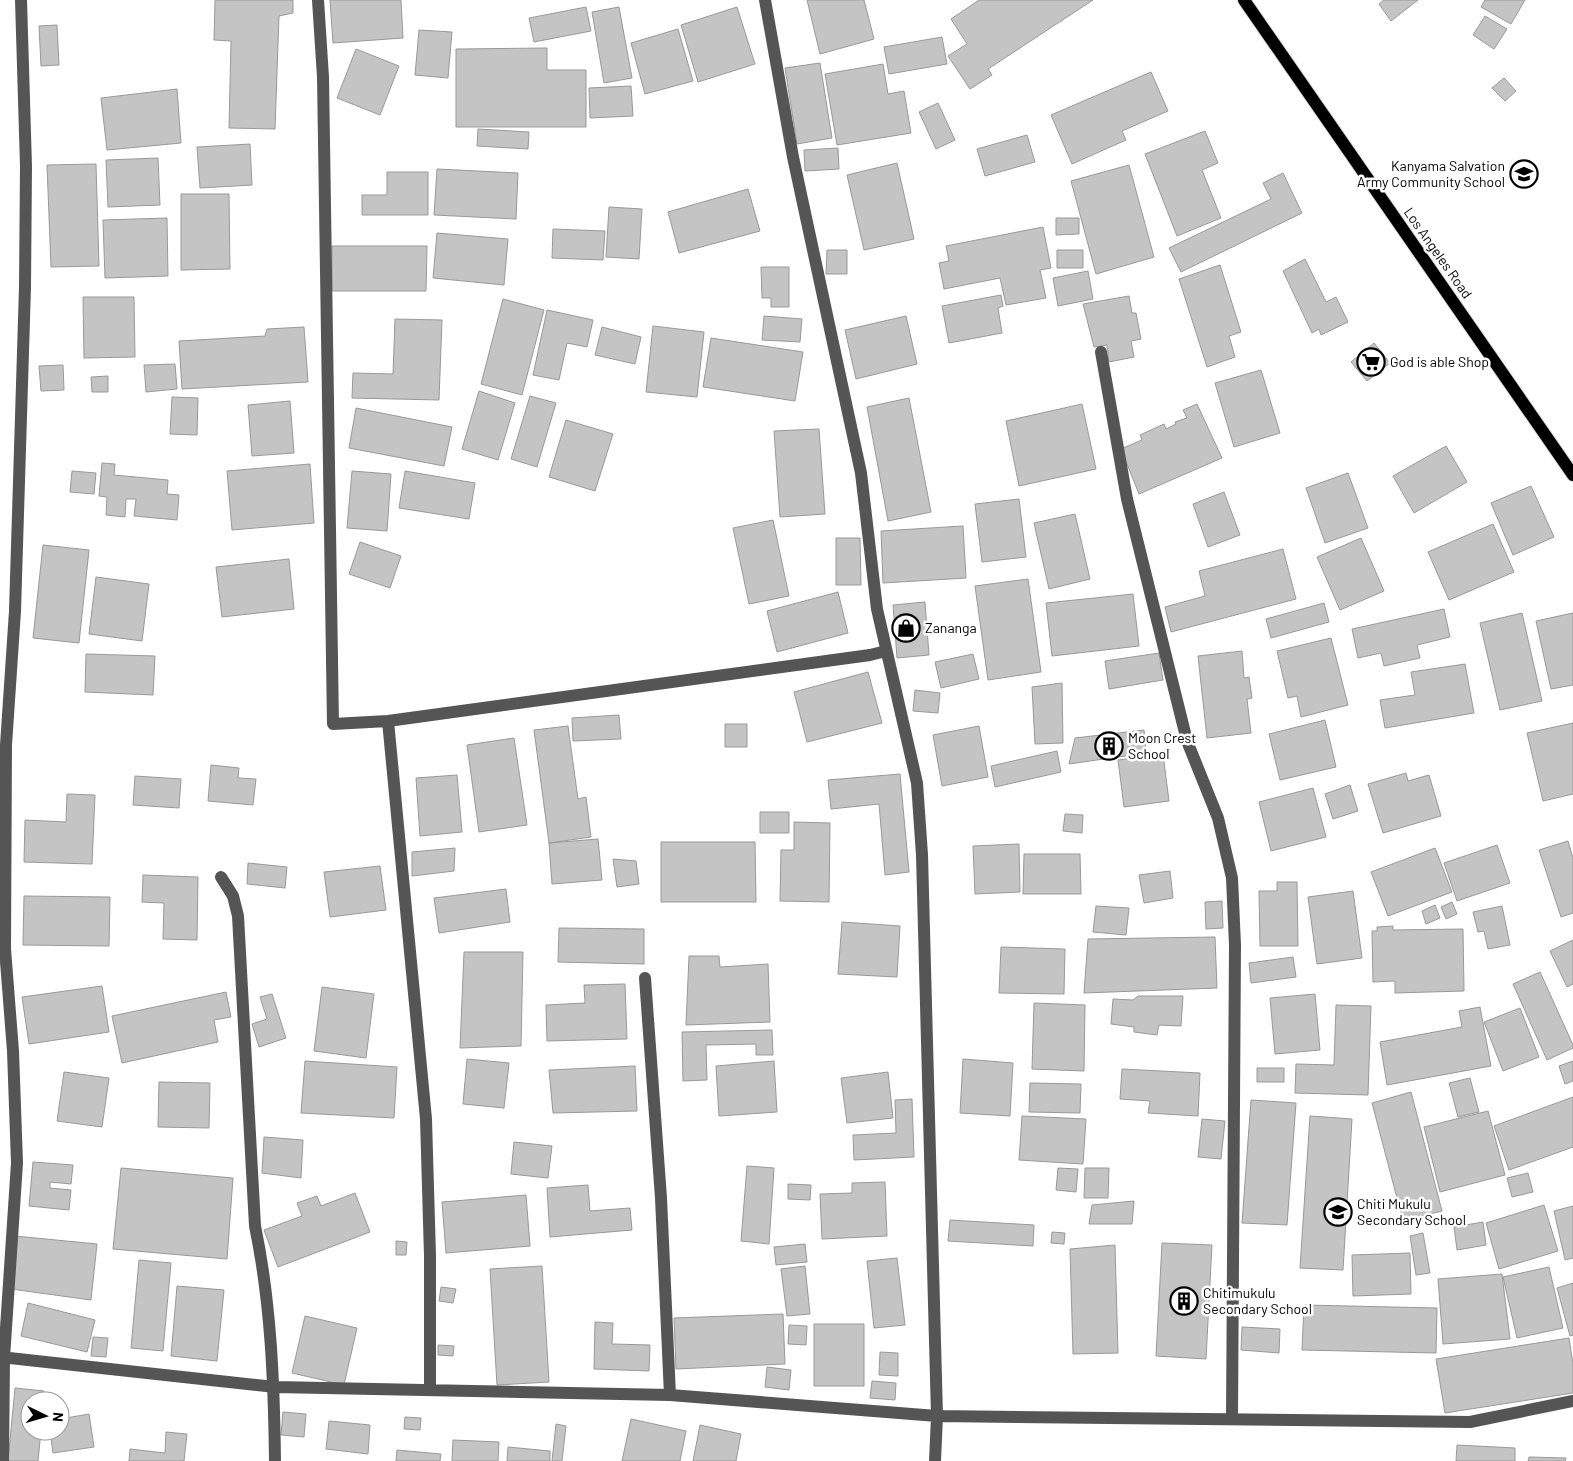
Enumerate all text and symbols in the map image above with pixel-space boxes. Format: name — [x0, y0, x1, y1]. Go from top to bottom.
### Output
place label: Kanyama Salvation Army Community School — [1357, 157, 1505, 190]
school or university icon: Kanyama Salvation Army Community School — [1509, 159, 1539, 189]
street label: Los Angeles Road — [1401, 204, 1476, 301]
supermarket icon: God is able Shop — [1356, 347, 1386, 377]
place label: God is able Shop — [1390, 353, 1489, 370]
shop icon: Zananga — [891, 613, 921, 643]
place label: Zananga — [925, 619, 977, 636]
place label: Moon Crest School — [1128, 729, 1196, 762]
building icon: Moon Crest School — [1094, 731, 1124, 761]
place label: Chiti Mukulu Secondary School — [1357, 1195, 1466, 1228]
school or university icon: Chiti Mukulu Secondary School — [1323, 1197, 1353, 1227]
place label: Chitimukulu Secondary School — [1203, 1284, 1312, 1317]
building icon: Chitimukulu Secondary School — [1169, 1286, 1199, 1316]
north arrow — [20, 1391, 70, 1441]
text: N — [50, 1412, 67, 1423]

